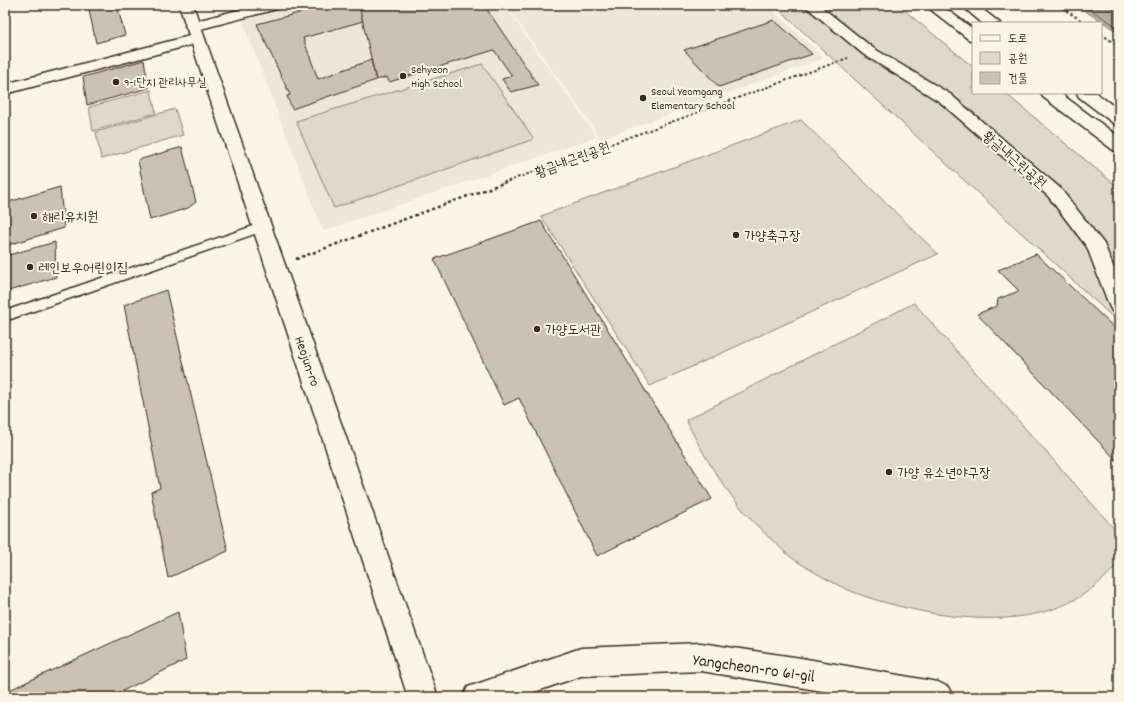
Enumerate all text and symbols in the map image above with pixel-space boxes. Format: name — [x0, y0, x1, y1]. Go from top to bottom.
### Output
legend — [972, 22, 1102, 94]
text: 도로 — [1008, 31, 1027, 48]
text: 공원 — [1008, 51, 1027, 68]
place label: Sehyeon High School — [411, 62, 462, 93]
marker: Sehyeon High School — [398, 71, 408, 81]
text: 건물 — [1008, 71, 1028, 88]
place label: 9-1단지 관리사무실 — [124, 75, 207, 92]
marker: 9-1단지 관리사무실 — [111, 77, 121, 87]
place label: Seoul Yeomgang Elementary School — [651, 84, 735, 115]
marker: Seoul Yeomgang Elementary School — [638, 93, 648, 103]
street label: 황금내근린공원 — [977, 127, 1050, 194]
street label: 황금내근린공원 — [532, 138, 613, 184]
place label: 해리유치원 — [42, 208, 98, 228]
marker: 해리유치원 — [29, 211, 39, 221]
place label: 가양축구장 — [744, 227, 801, 247]
marker: 가양축구장 — [731, 230, 741, 240]
place label: 레인보우어린이집 — [38, 259, 128, 279]
marker: 레인보우어린이집 — [25, 262, 35, 272]
place label: 가양도서관 — [545, 321, 601, 341]
marker: 가양도서관 — [532, 324, 542, 334]
street label: Heojun-ro — [288, 334, 324, 389]
place label: 가양 유소년야구장 — [897, 464, 991, 484]
marker: 가양 유소년야구장 — [884, 467, 894, 477]
street label: Yangcheon-ro 61-gil — [691, 650, 816, 690]

